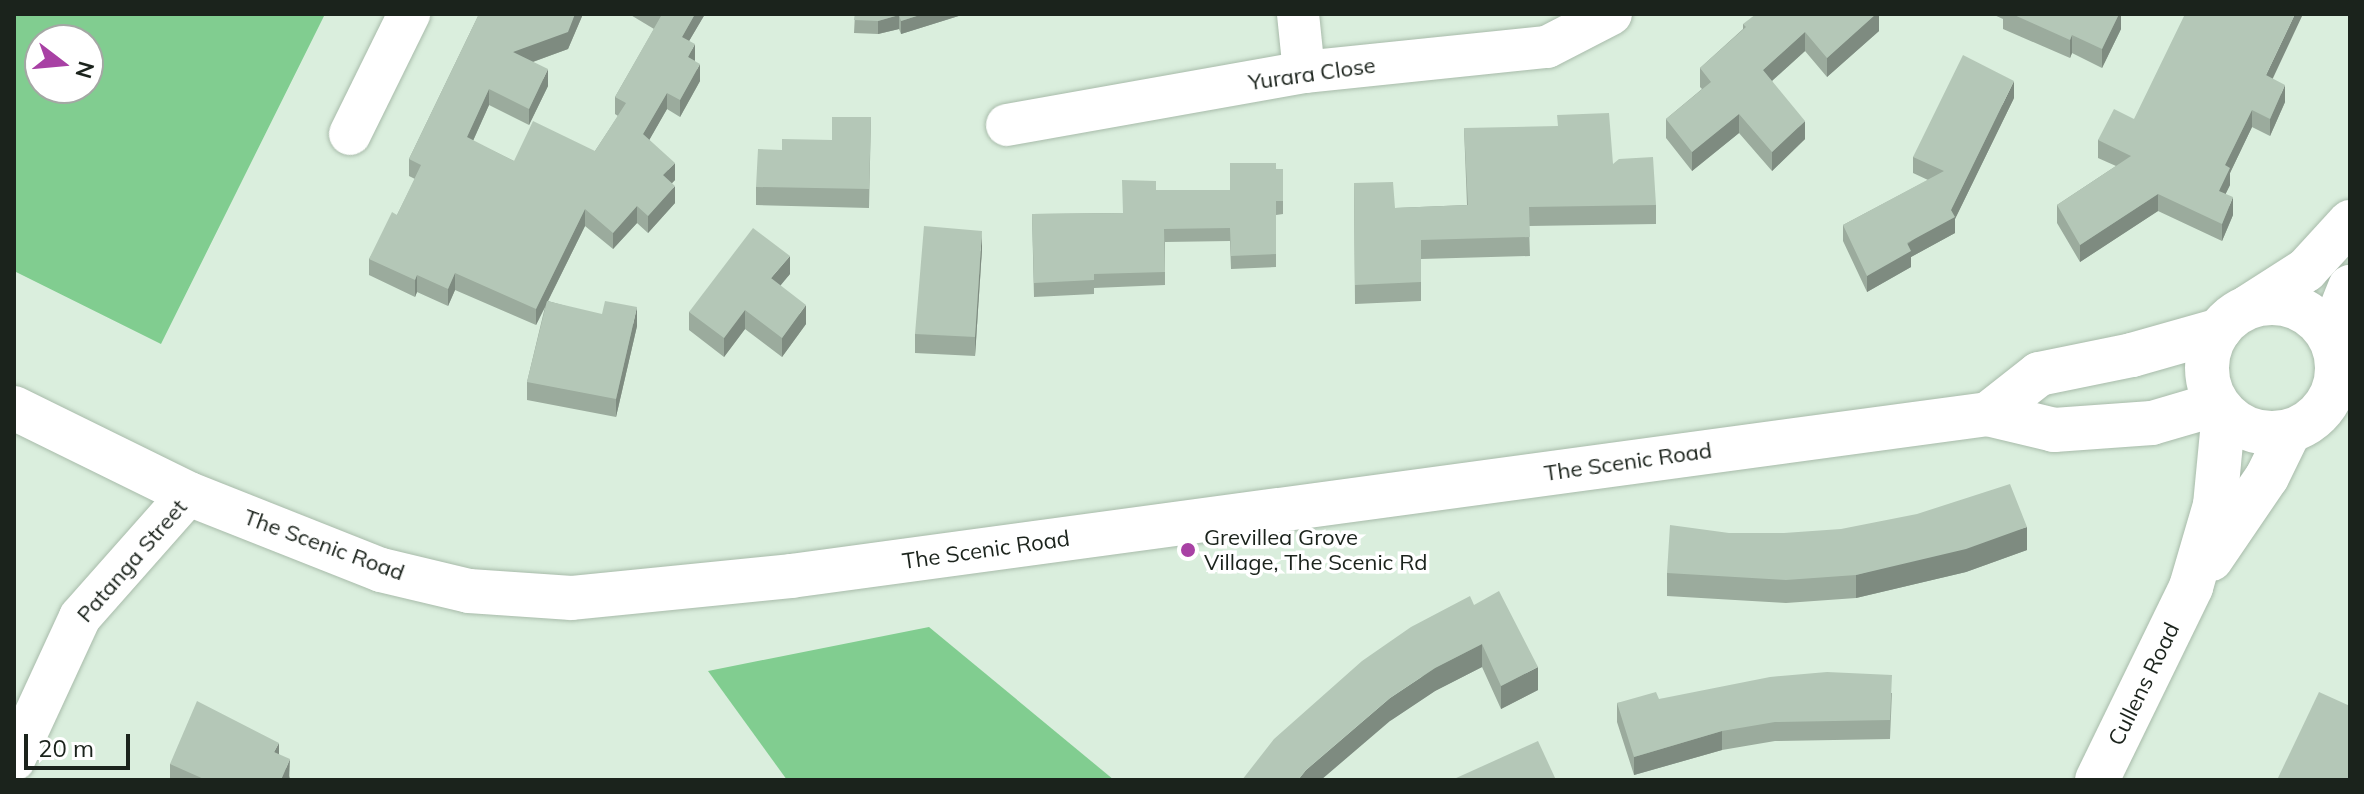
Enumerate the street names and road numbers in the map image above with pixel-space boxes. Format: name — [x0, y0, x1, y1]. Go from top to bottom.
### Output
street label: Yurara Close — [1247, 52, 1377, 96]
street label: The Scenic Road — [1543, 437, 1713, 487]
street label: Patanga Street — [72, 494, 192, 628]
street label: The Scenic Road — [240, 504, 408, 586]
street label: The Scenic Road — [901, 525, 1071, 575]
street label: Cullens Road — [2103, 618, 2185, 750]

